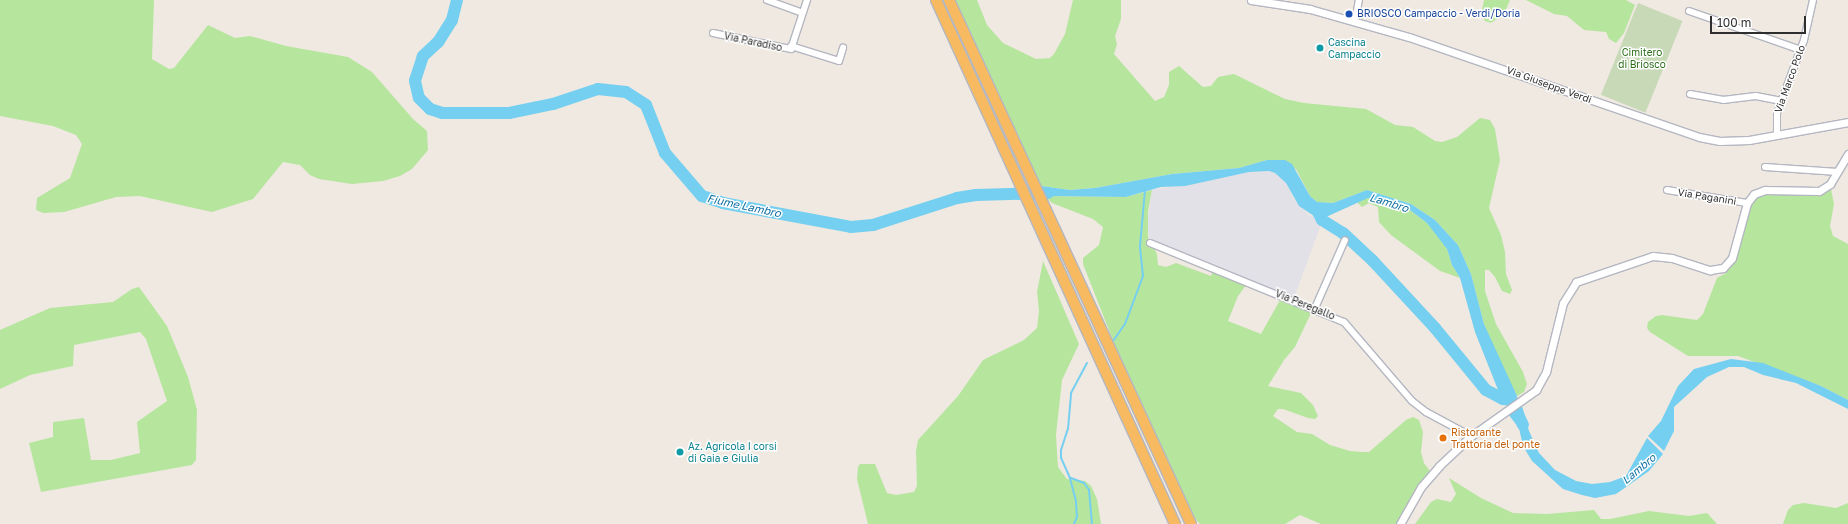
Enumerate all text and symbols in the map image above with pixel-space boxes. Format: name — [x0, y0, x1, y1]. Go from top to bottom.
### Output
place label: BRIOSCO Campaccio - Verdi/Doria — [1357, 8, 1520, 20]
scale bar — [1712, 8, 1808, 34]
marker: BRIOSCO Campaccio - Verdi/Doria — [1344, 9, 1354, 19]
text: 100 m — [1717, 15, 1751, 30]
street label: Via Paradiso — [723, 30, 783, 54]
place label: Cascina Campaccio — [1328, 36, 1381, 60]
marker: Cascina Campaccio — [1315, 43, 1325, 53]
street label: Via Marco Polo — [1772, 44, 1808, 114]
park label: Cimitero di Briosco — [1618, 46, 1666, 70]
street label: Via Giuseppe Verdi — [1505, 64, 1593, 106]
street label: Via Paganini — [1677, 186, 1737, 208]
water label: Lambro — [1368, 191, 1410, 215]
water label: Fiume Lambro — [706, 192, 782, 220]
street label: Via Peregallo — [1273, 288, 1337, 322]
place label: Ristorante Trattoria del ponte — [1451, 426, 1540, 450]
marker: Ristorante Trattoria del ponte — [1438, 433, 1448, 443]
place label: Az. Agricola I corsi di Gaia e Giulia — [688, 440, 777, 464]
marker: Az. Agricola I corsi di Gaia e Giulia — [675, 447, 685, 457]
water label: Lambro — [1619, 451, 1659, 487]

